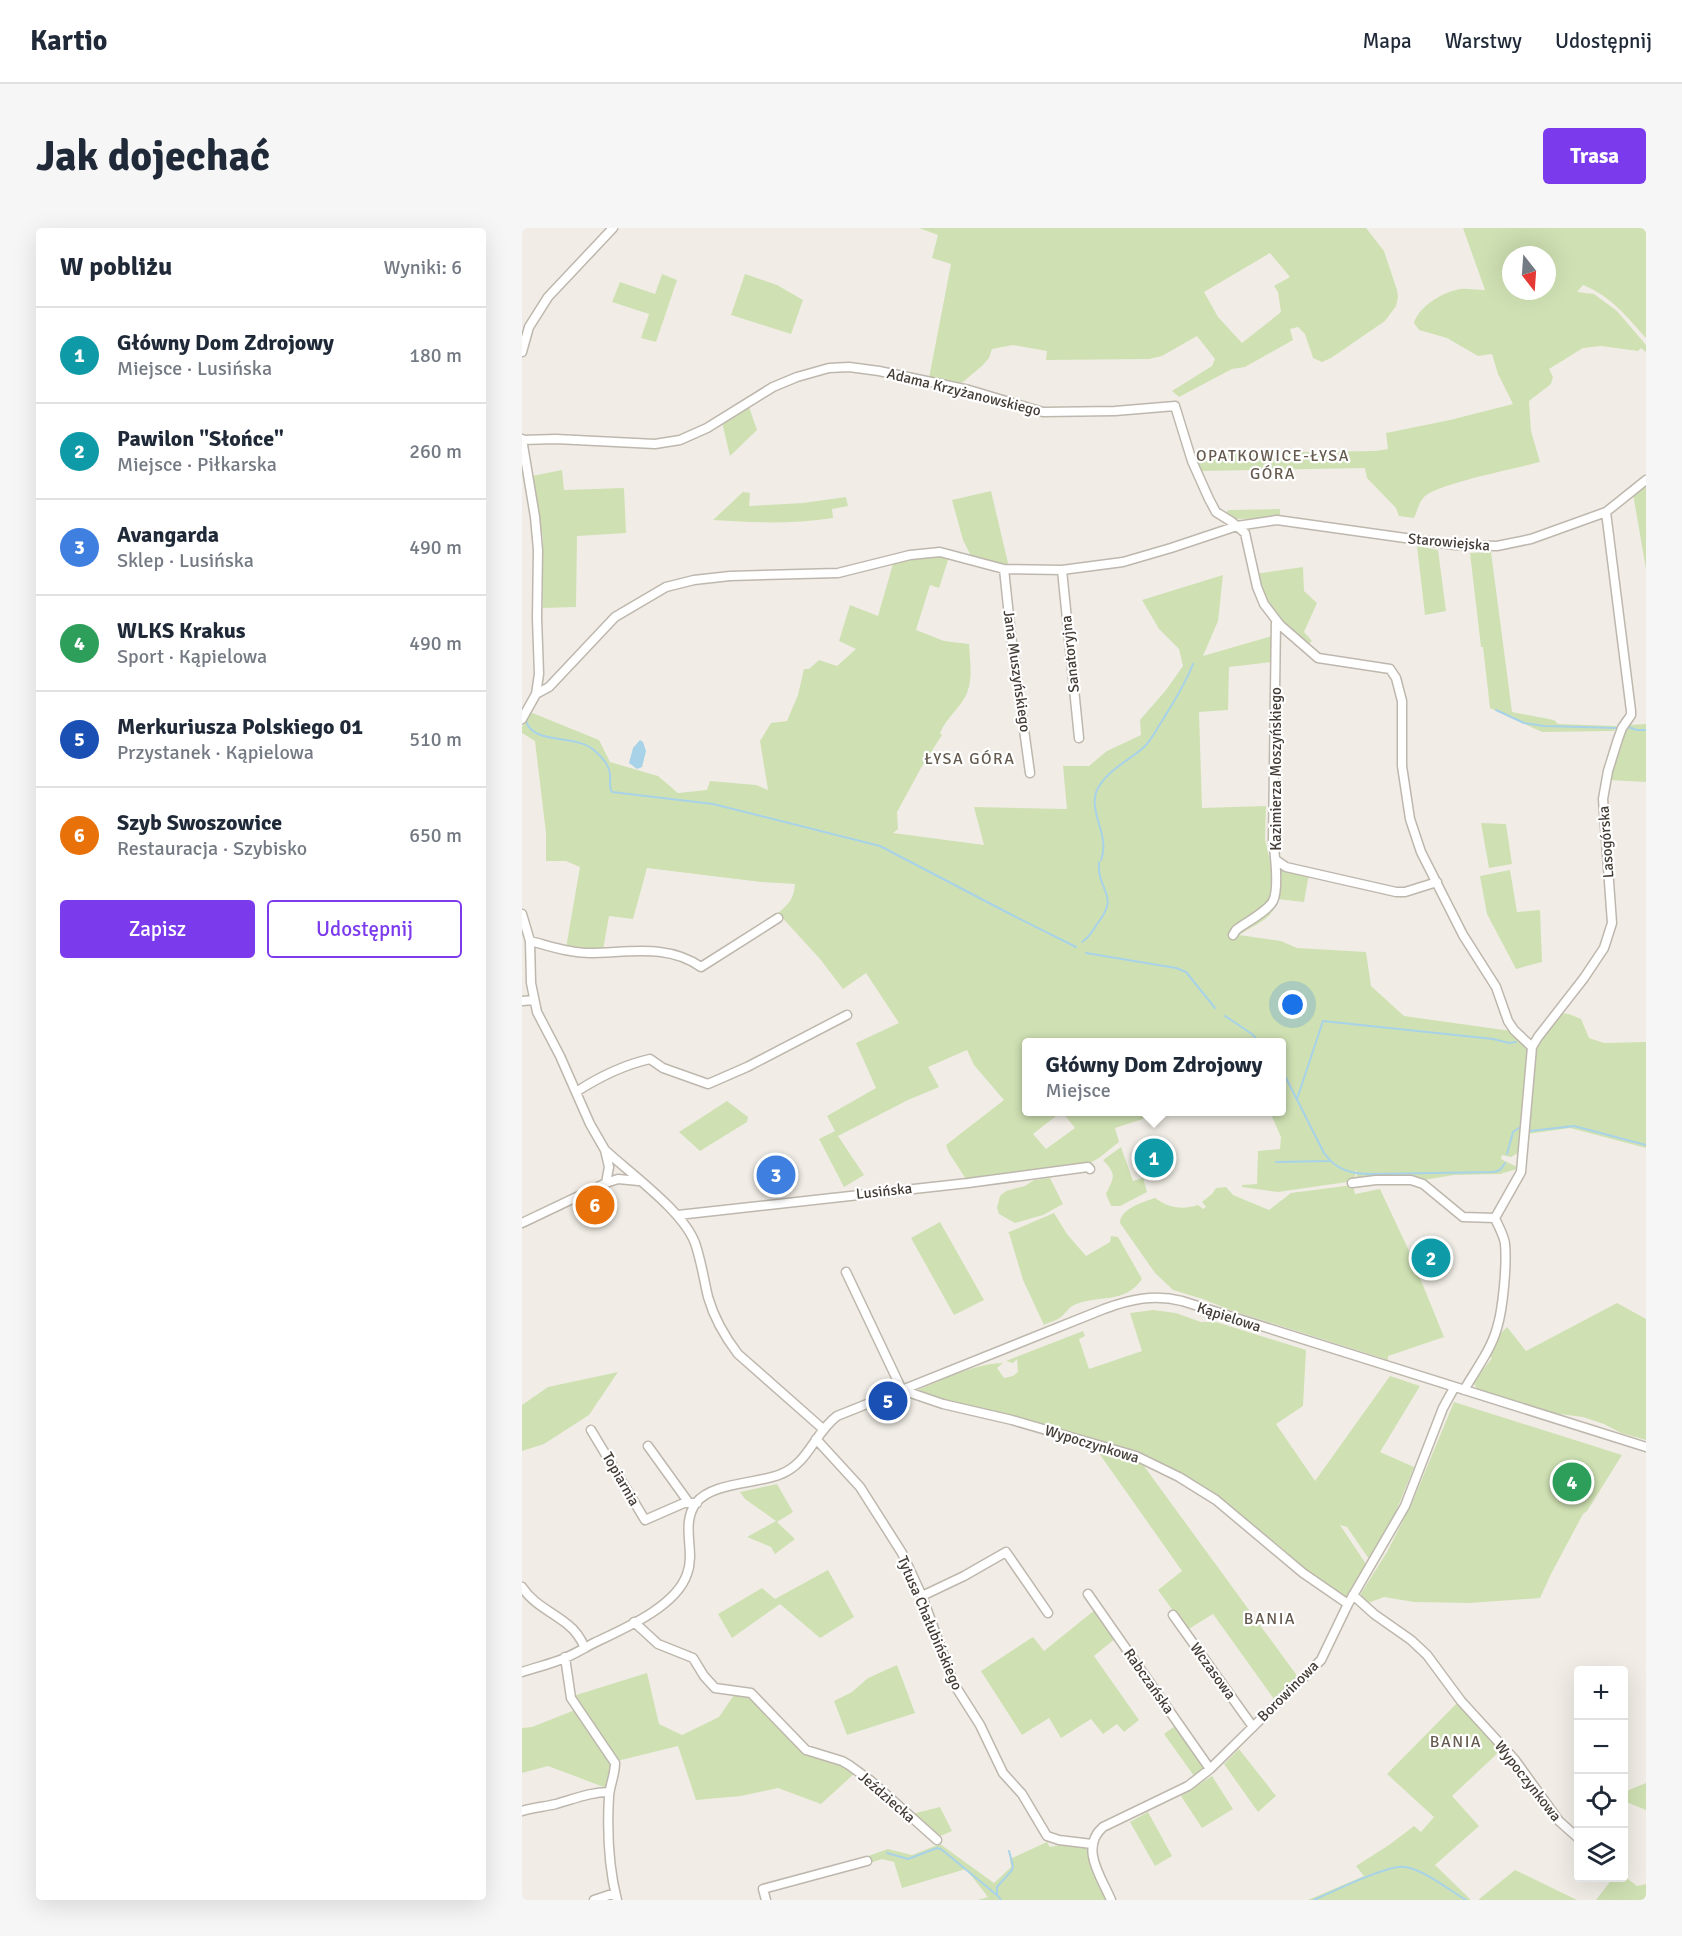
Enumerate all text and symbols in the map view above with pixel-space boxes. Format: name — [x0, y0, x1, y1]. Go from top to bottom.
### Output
text: Kartio — [30, 24, 107, 58]
text: Mapa — [1362, 28, 1412, 54]
text: Warstwy — [1445, 28, 1522, 54]
text: Udostępnij — [1555, 28, 1652, 54]
button: Trasa — [1543, 128, 1646, 184]
text: Jak dojechać — [36, 131, 270, 182]
north arrow — [1502, 246, 1556, 300]
text: W pobliżu — [60, 251, 172, 283]
text: Wyniki: 6 — [383, 255, 462, 280]
text: Główny Dom Zdrojowy — [117, 329, 334, 356]
text: 1 — [74, 343, 85, 368]
text: 180 m — [409, 343, 462, 368]
text: Miejsce · Lusińska — [117, 356, 272, 381]
street label: Adama Krzyżanowskiego — [885, 364, 1043, 420]
text: Pawilon "Słońce" — [117, 425, 284, 452]
text: 2 — [74, 439, 85, 464]
text: 260 m — [409, 439, 462, 464]
district label: OPATKOWICE-ŁYSA GÓRA — [1196, 446, 1350, 484]
text: Miejsce · Piłkarska — [117, 452, 277, 477]
text: Avangarda — [117, 521, 219, 548]
street label: Starowiejska — [1407, 529, 1491, 555]
text: 3 — [74, 535, 85, 560]
text: 490 m — [409, 535, 462, 560]
text: Sklep · Lusińska — [117, 548, 254, 573]
street label: Jana Muszyńskiego — [1000, 609, 1035, 733]
street label: Sanatoryjna — [1057, 615, 1083, 693]
text: WLKS Krakus — [117, 617, 246, 644]
text: 4 — [74, 631, 85, 656]
text: 490 m — [409, 631, 462, 656]
text: Sport · Kąpielowa — [117, 644, 267, 669]
street label: Kazimierza Moszyńskiego — [1267, 687, 1285, 851]
text: Merkuriusza Polskiego 01 — [117, 713, 363, 740]
text: 5 — [74, 727, 85, 752]
text: 510 m — [409, 727, 462, 752]
text: Przystanek · Kąpielowa — [117, 740, 314, 765]
district label: ŁYSA GÓRA — [925, 749, 1015, 769]
street label: Lasogórska — [1594, 805, 1618, 879]
text: Szyb Swoszowice — [117, 809, 282, 836]
text: 6 — [74, 823, 85, 848]
text: 650 m — [409, 823, 462, 848]
text: Restauracja · Szybisko — [117, 836, 307, 861]
button: Zapisz — [60, 900, 255, 958]
button: Udostępnij — [267, 900, 462, 958]
your location — [1278, 990, 1307, 1019]
popup — [1022, 1038, 1286, 1116]
text: Główny Dom Zdrojowy — [1046, 1051, 1262, 1078]
text: Miejsce — [1046, 1078, 1111, 1103]
pin: 1 — [1134, 1136, 1174, 1180]
pin: 3 — [756, 1152, 796, 1198]
street label: Lusińska — [855, 1179, 913, 1203]
pin: 6 — [576, 1182, 614, 1228]
pin: 2 — [1412, 1236, 1450, 1280]
street label: Kąpielowa — [1195, 1298, 1263, 1336]
pin: 5 — [868, 1378, 908, 1424]
street label: Wypoczynkowa — [1043, 1421, 1141, 1467]
street label: Topiarnia — [598, 1449, 644, 1509]
pin: 4 — [1552, 1460, 1592, 1504]
street label: Tytusa Chałubińskiego — [894, 1553, 966, 1693]
district label: BANIA — [1244, 1609, 1296, 1629]
street label: Wczasowa — [1186, 1639, 1240, 1703]
street label: Rabczańska — [1120, 1645, 1178, 1717]
street label: Borowinowa — [1254, 1657, 1322, 1725]
map controls — [1574, 1666, 1628, 1882]
button: + — [1574, 1666, 1628, 1720]
button: − — [1574, 1720, 1628, 1774]
district label: BANIA — [1430, 1732, 1482, 1752]
street label: Wypoczynkowa — [1491, 1737, 1565, 1825]
street label: Jeździecka — [855, 1767, 919, 1827]
button: locate — [1574, 1774, 1628, 1828]
button: layers — [1574, 1828, 1628, 1882]

